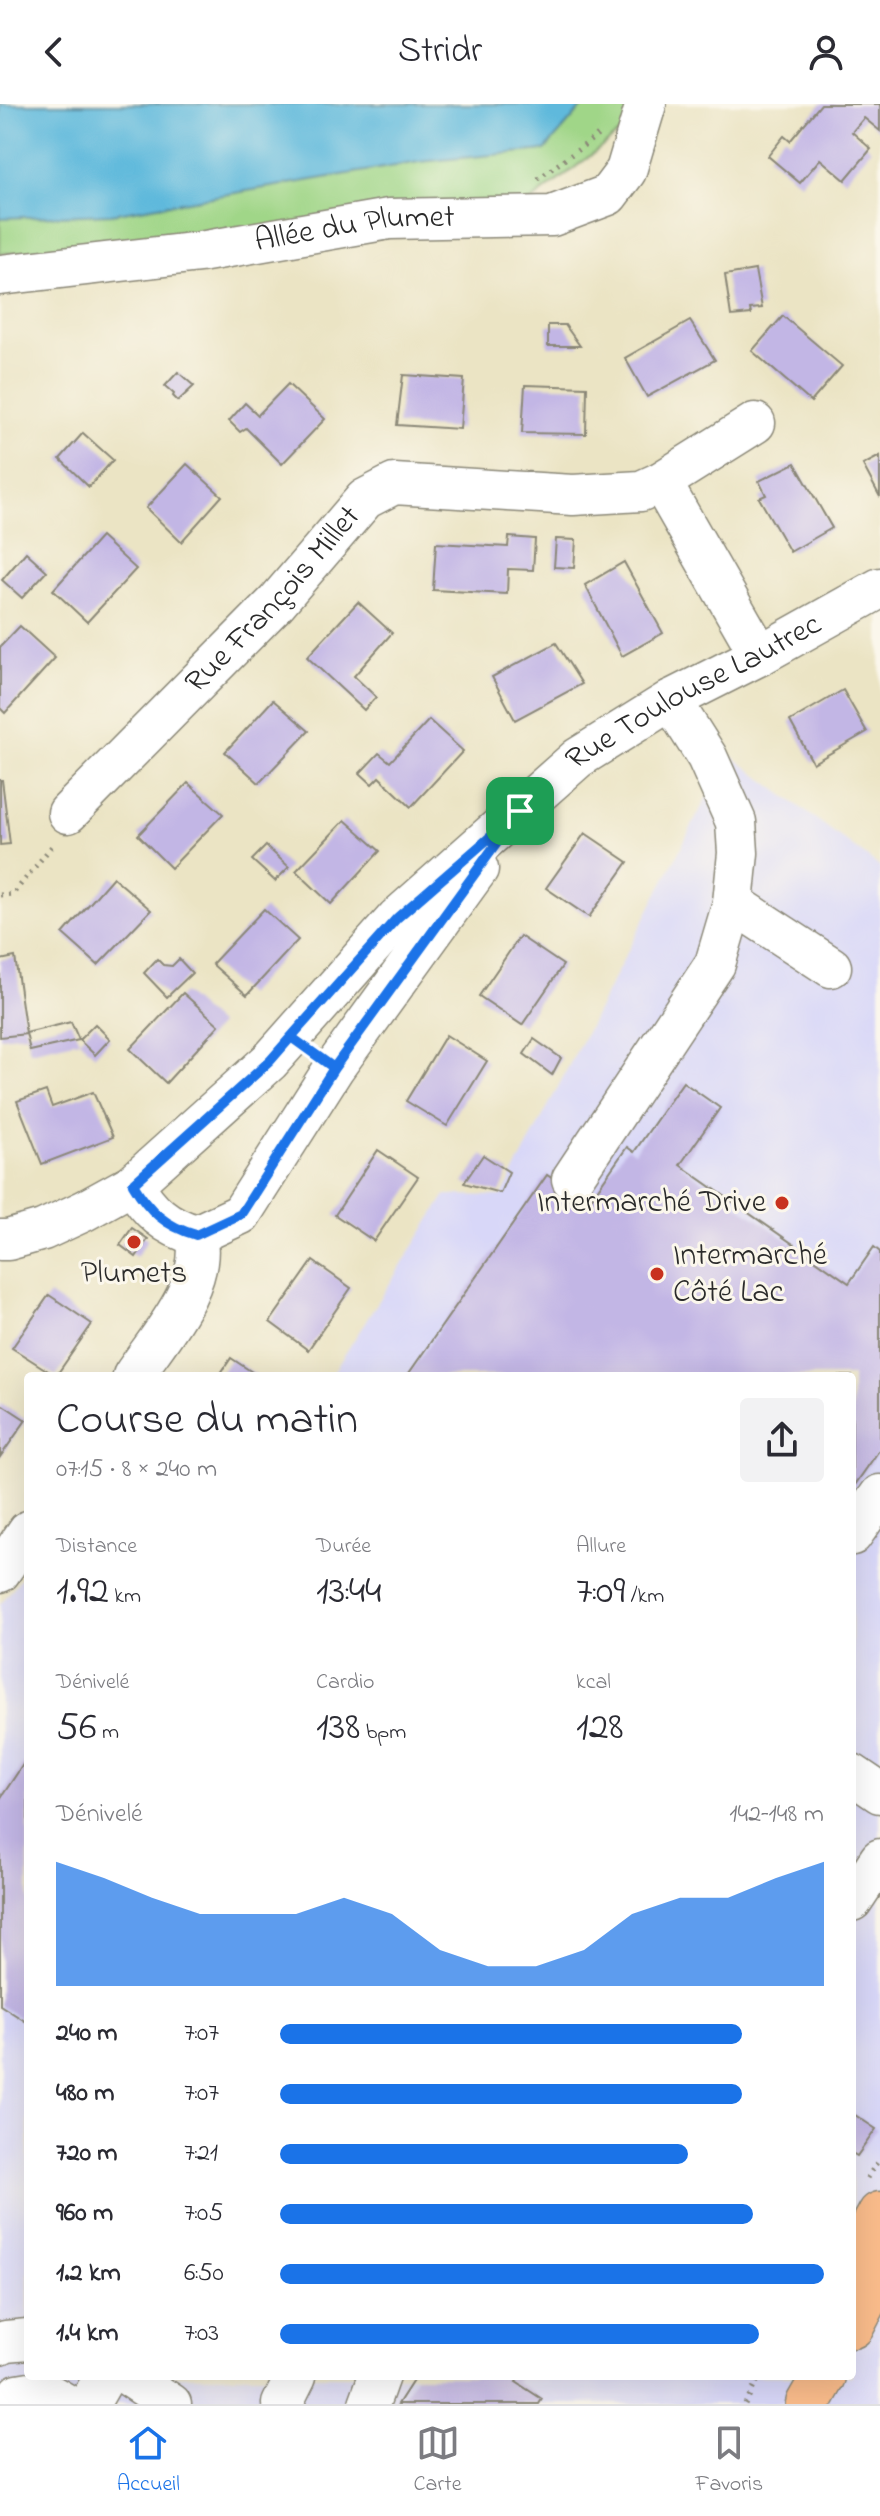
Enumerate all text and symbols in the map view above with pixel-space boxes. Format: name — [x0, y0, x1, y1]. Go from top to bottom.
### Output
text: Stridr — [398, 26, 482, 79]
icon: back — [32, 30, 76, 74]
icon: person — [804, 30, 848, 74]
street label: Allée du Plumet — [251, 194, 455, 266]
street label: Rue François Millet — [175, 495, 373, 705]
street label: Rue Toulouse Lautrec — [555, 601, 831, 782]
pin — [486, 777, 554, 845]
icon: arrive — [498, 789, 542, 833]
place label: Intermarché Drive — [537, 1180, 767, 1227]
marker: Intermarché Drive — [773, 1194, 791, 1212]
marker: Plumets — [125, 1233, 143, 1251]
place label: Intermarché Côté Lac — [673, 1233, 828, 1317]
place label: Plumets — [81, 1251, 187, 1298]
marker: Intermarché Côté Lac — [648, 1265, 666, 1283]
text: Course du matin — [56, 1389, 358, 1453]
button: share — [740, 1398, 824, 1482]
text: 07:15 · 8 × 240 m — [56, 1451, 217, 1489]
text: Distance — [56, 1531, 137, 1563]
text: Durée — [316, 1531, 371, 1563]
text: Allure — [576, 1531, 626, 1563]
text: 1.92 — [56, 1563, 109, 1622]
text: 13:44 — [316, 1563, 382, 1622]
text: 7:09 — [576, 1563, 625, 1622]
text: km — [109, 1581, 141, 1613]
text: /km — [625, 1581, 664, 1613]
text: Dénivelé — [56, 1667, 129, 1699]
text: Cardio — [316, 1667, 375, 1699]
text: kcal — [576, 1667, 611, 1699]
text: 56 — [56, 1699, 96, 1758]
text: 138 — [316, 1699, 360, 1758]
text: 128 — [576, 1699, 624, 1758]
text: m — [96, 1717, 119, 1749]
text: bpm — [360, 1717, 406, 1749]
text: Dénivelé — [56, 1796, 143, 1834]
text: 142–148 m — [729, 1796, 824, 1834]
text: 240 m — [56, 2015, 118, 2053]
text: 7:07 — [184, 2015, 219, 2053]
text: 480 m — [56, 2075, 114, 2113]
text: 7:07 — [184, 2075, 219, 2113]
text: 720 m — [56, 2135, 118, 2173]
text: 7:21 — [184, 2135, 218, 2173]
text: 960 m — [56, 2195, 113, 2233]
text: 7:05 — [184, 2195, 223, 2233]
text: 1.2 km — [56, 2255, 121, 2293]
text: 6:50 — [184, 2255, 224, 2293]
text: 1.4 km — [56, 2315, 118, 2353]
text: 7:03 — [184, 2315, 219, 2353]
tab: Accueil — [117, 2421, 180, 2501]
tab: Carte — [414, 2421, 462, 2501]
tab: Favoris — [695, 2421, 763, 2501]

